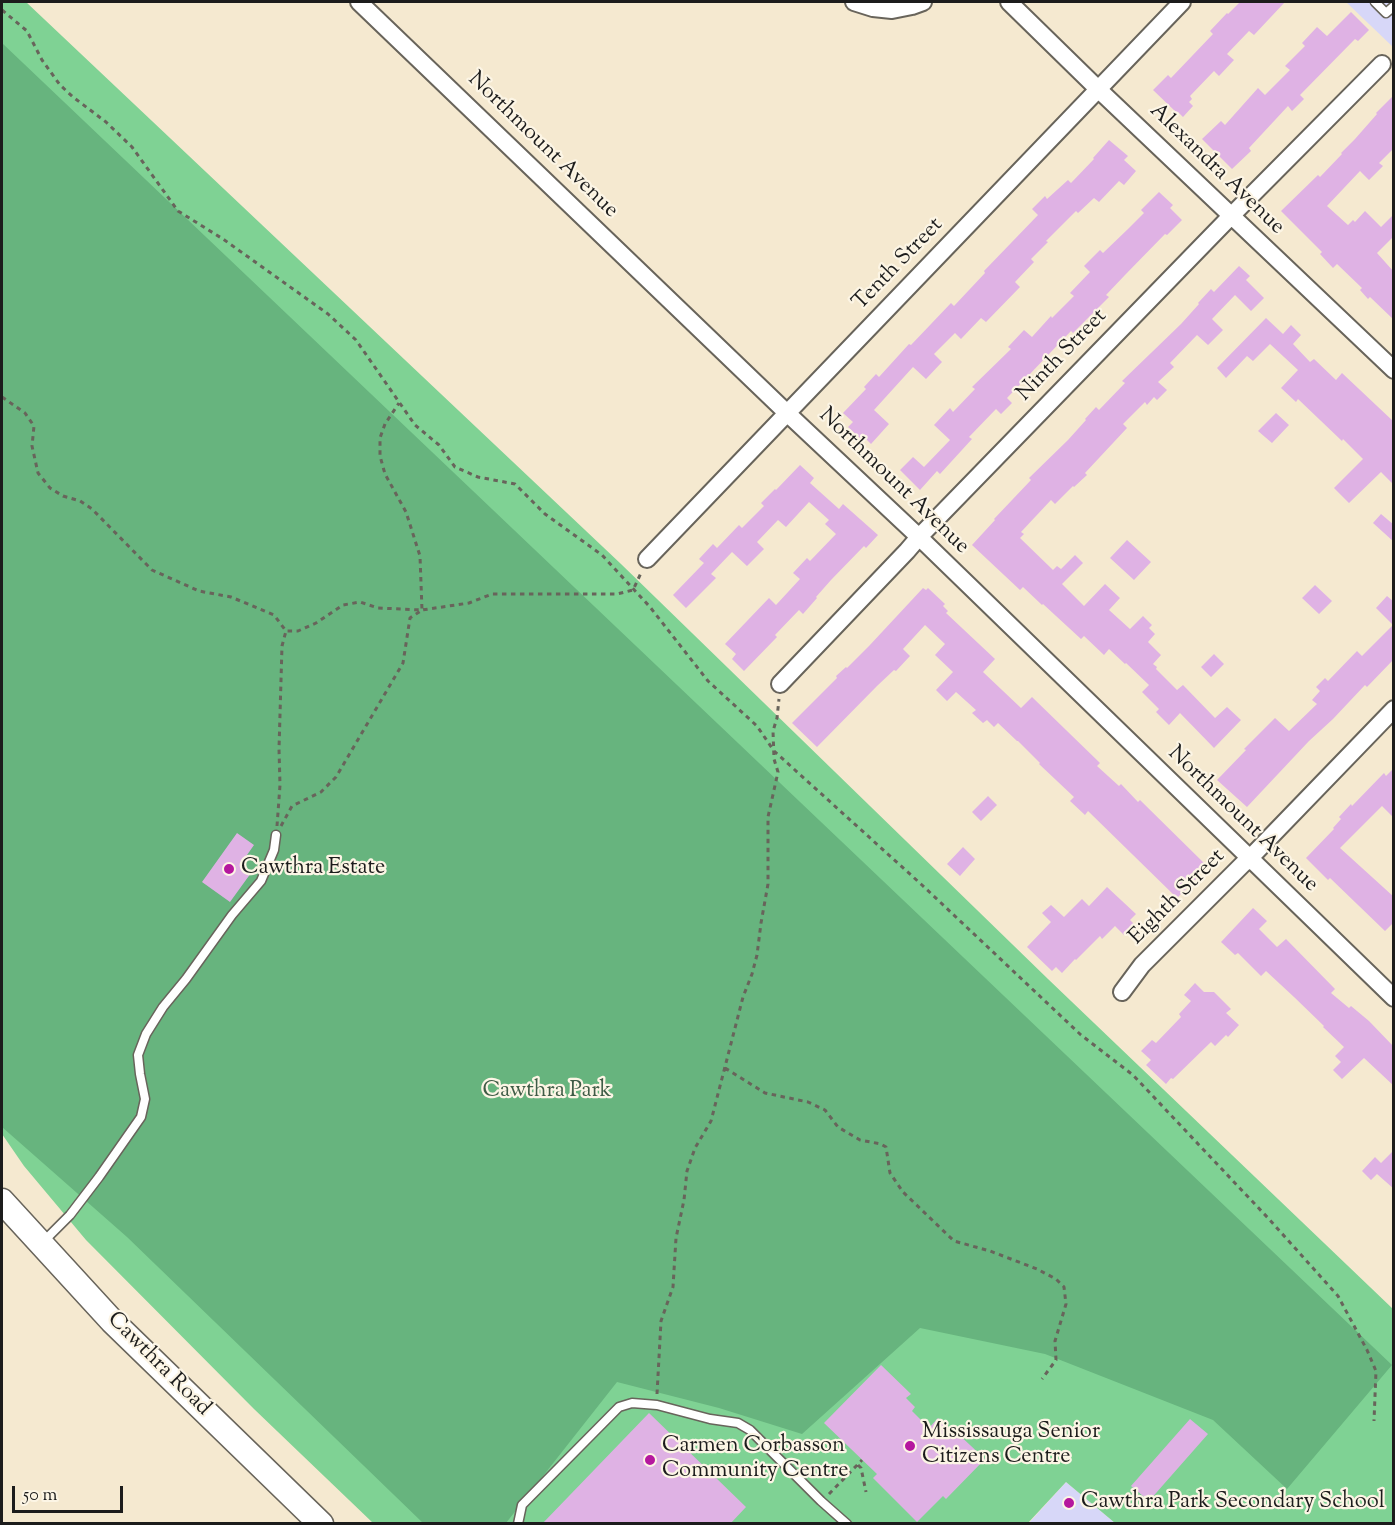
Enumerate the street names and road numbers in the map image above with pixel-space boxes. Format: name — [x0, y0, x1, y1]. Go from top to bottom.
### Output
street label: Northmount Avenue — [461, 67, 623, 225]
street label: Alexandra Avenue — [1143, 99, 1289, 241]
street label: Tenth Street — [848, 213, 950, 317]
street label: Ninth Street — [1012, 304, 1114, 408]
street label: Northmount Avenue — [812, 403, 974, 561]
street label: Northmount Avenue — [1161, 741, 1323, 899]
street label: Eighth Street — [1125, 845, 1231, 951]
street label: Cawthra Road — [100, 1307, 216, 1423]

